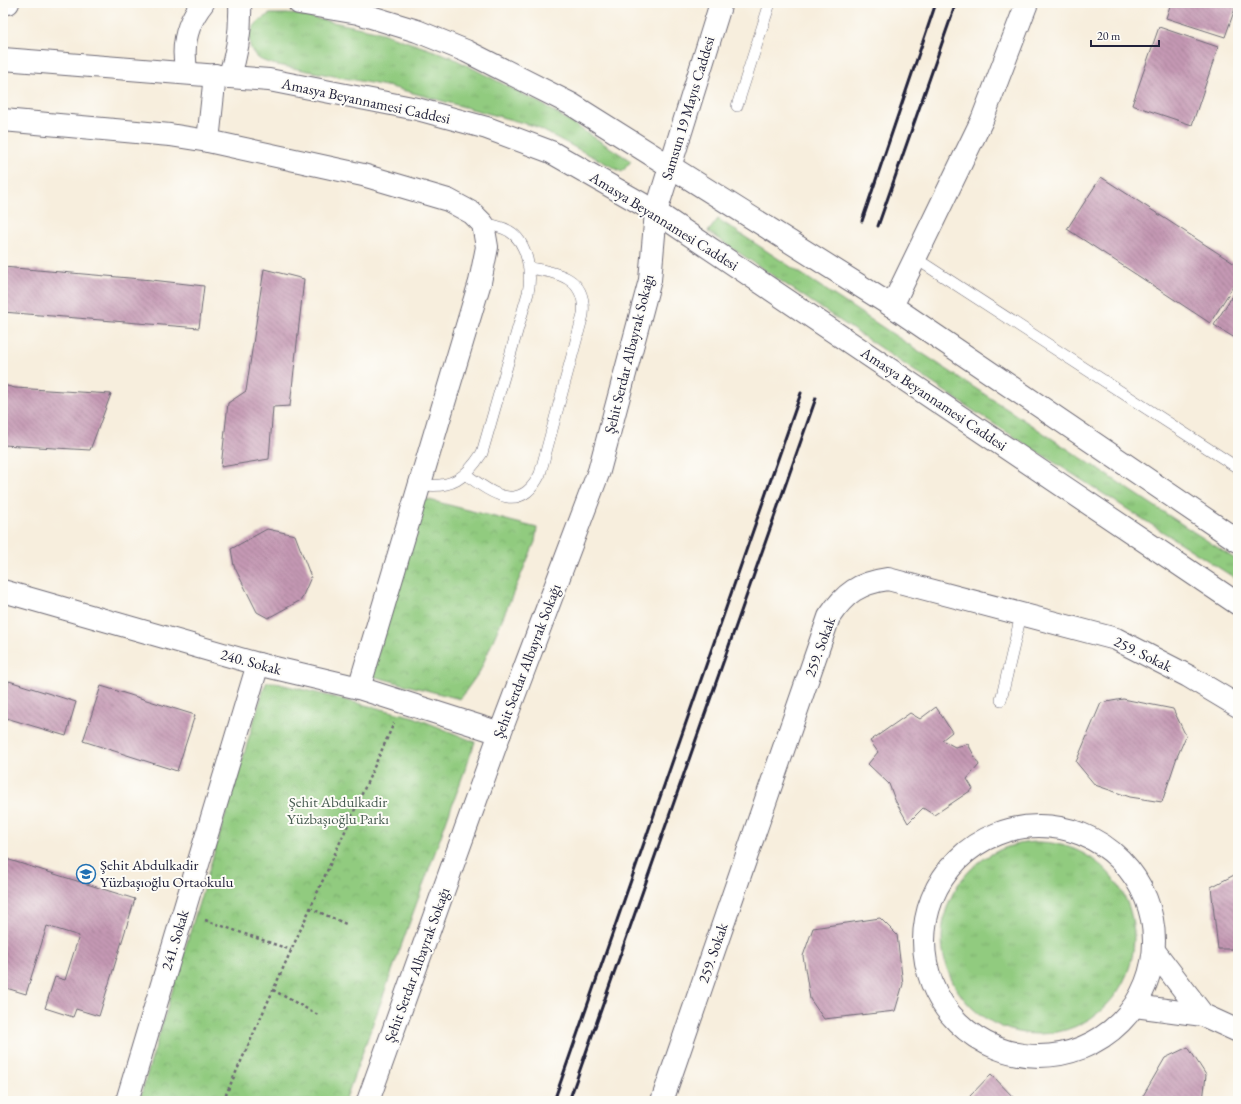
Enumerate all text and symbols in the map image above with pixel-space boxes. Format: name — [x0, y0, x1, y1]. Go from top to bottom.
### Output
scale bar — [1091, 22, 1159, 48]
text: 20 m — [1097, 28, 1121, 44]
street label: Samsun 19 Mayıs Caddesi — [657, 34, 718, 182]
street label: Amasya Beyannamesi Caddesi — [279, 73, 453, 128]
street label: Amasya Beyannamesi Caddesi — [585, 166, 743, 274]
street label: Şehit Serdar Albayrak Sokağı — [600, 272, 658, 436]
street label: Amasya Beyannamesi Caddesi — [857, 342, 1011, 455]
street label: Şehit Serdar Albayrak Sokağı — [488, 581, 565, 741]
street label: 259. Sokak — [800, 613, 839, 679]
street label: 259. Sokak — [1111, 631, 1176, 676]
street label: 240. Sokak — [219, 644, 285, 679]
park label: Şehit Abdulkadir Yüzbaşıoğlu Parkı — [287, 792, 389, 828]
place label: Şehit Abdulkadir Yüzbaşıoğlu Ortaokulu — [100, 855, 234, 891]
school or university icon: Şehit Abdulkadir Yüzbaşıoğlu Ortaokulu — [75, 863, 97, 885]
street label: Şehit Serdar Albayrak Sokağı — [380, 884, 454, 1045]
street label: 241. Sokak — [156, 906, 193, 972]
street label: 259. Sokak — [693, 919, 732, 985]

